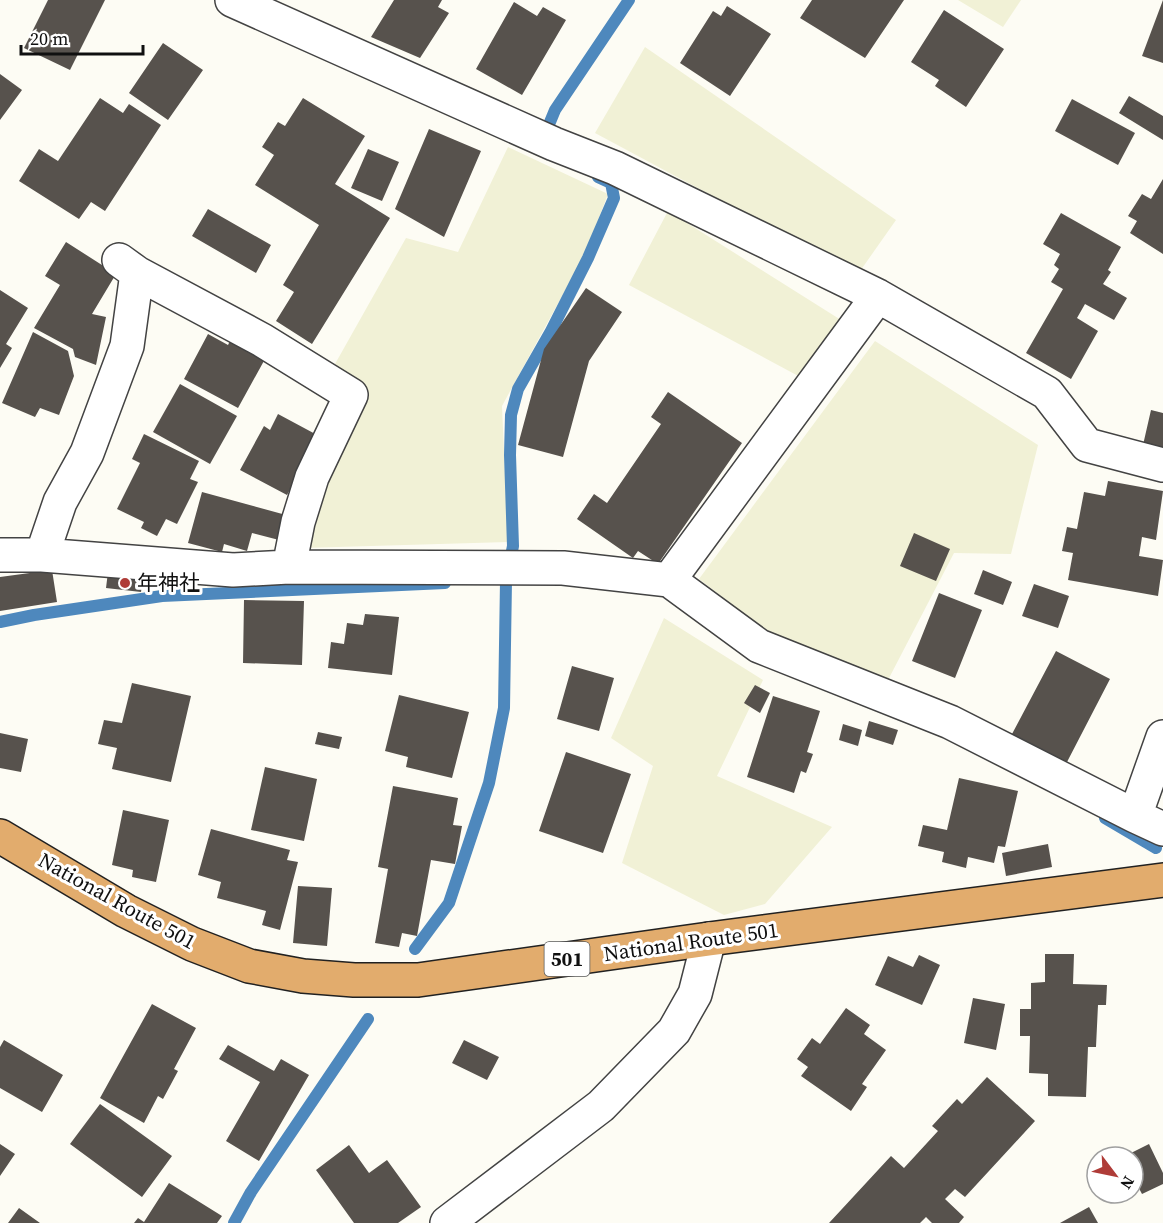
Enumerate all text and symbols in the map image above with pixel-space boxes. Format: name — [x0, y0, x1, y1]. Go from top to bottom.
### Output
scale bar — [21, 18, 142, 56]
text: 20 m — [30, 26, 68, 51]
place label: 年神社 — [137, 568, 200, 597]
marker: 年神社 — [118, 576, 132, 590]
street label: National Route 501 — [33, 845, 201, 956]
street label: National Route 501 — [602, 915, 780, 968]
road number: 501 — [544, 942, 590, 976]
north arrow — [1085, 1145, 1145, 1205]
text: N — [1115, 1172, 1140, 1194]

